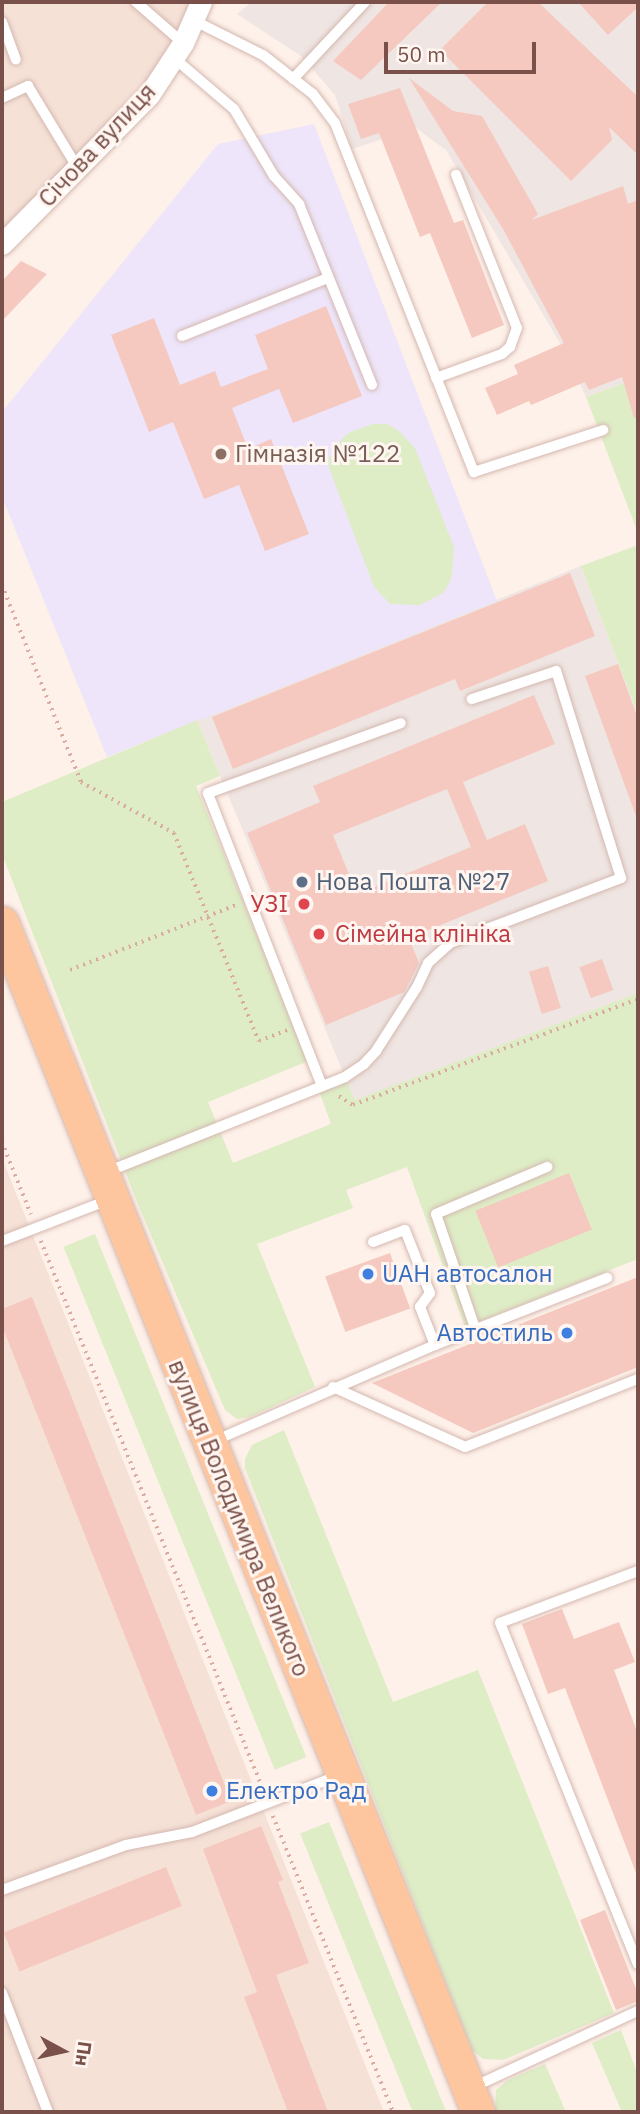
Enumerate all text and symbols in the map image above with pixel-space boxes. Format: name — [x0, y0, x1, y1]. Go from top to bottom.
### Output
scale bar — [388, 28, 540, 72]
text: 50 m — [397, 40, 446, 68]
street label: Січова вулиця — [32, 77, 162, 213]
place label: Гімназія №122 — [235, 440, 400, 468]
marker: Гімназія №122 — [213, 446, 229, 462]
place label: Нова Пошта №27 — [316, 868, 510, 896]
marker: Нова Пошта №27 — [294, 874, 310, 890]
place label: УЗІ — [250, 890, 288, 918]
marker: УЗІ — [294, 894, 314, 914]
place label: Сімейна клініка — [335, 920, 511, 948]
marker: Сімейна клініка — [309, 924, 329, 944]
place label: UAH автосалон — [382, 1260, 553, 1288]
marker: UAH автосалон — [360, 1266, 376, 1282]
place label: Автостиль — [436, 1319, 553, 1347]
marker: Автостиль — [559, 1325, 575, 1341]
street label: вулиця Володимира Великого — [162, 1355, 316, 1681]
place label: Електро Рад — [226, 1777, 366, 1805]
marker: Електро Рад — [204, 1783, 220, 1799]
north arrow — [28, 2016, 98, 2086]
text: Пн — [70, 2040, 97, 2068]

